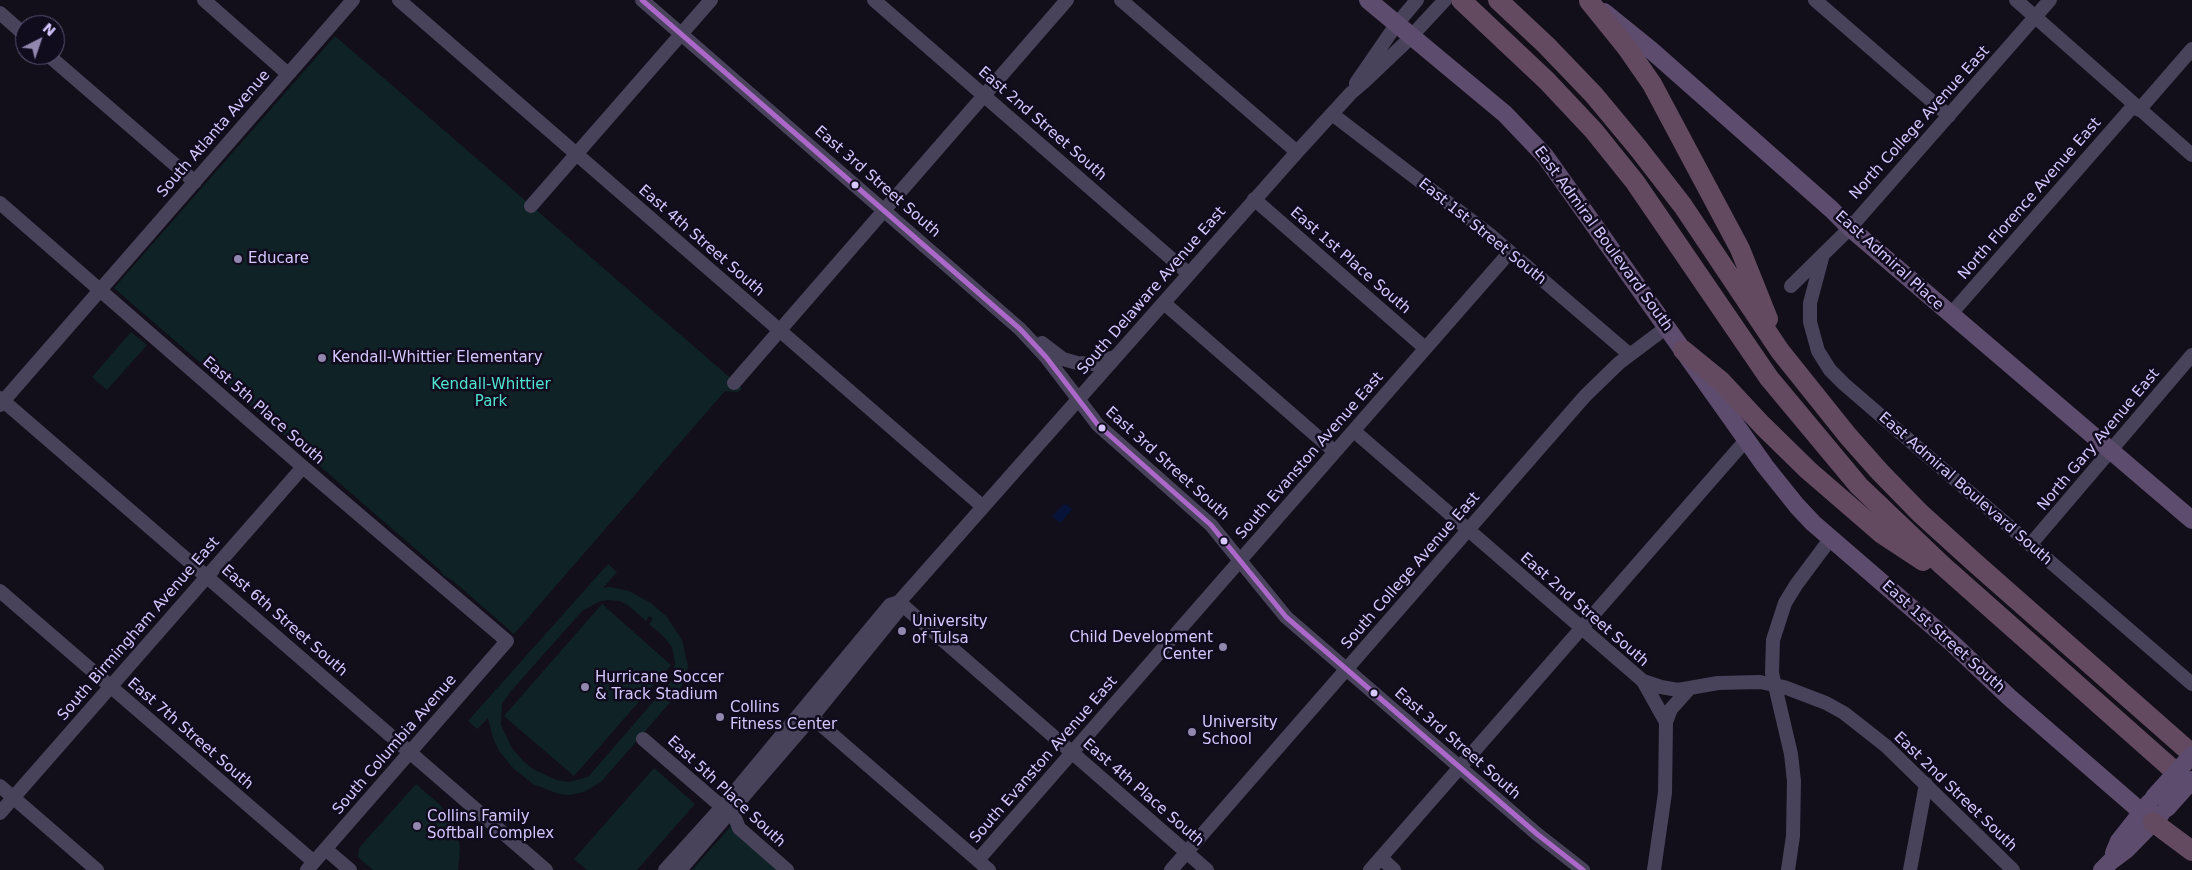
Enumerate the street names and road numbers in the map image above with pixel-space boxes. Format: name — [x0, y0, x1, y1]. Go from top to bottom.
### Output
street label: North College Avenue East — [1846, 43, 1994, 203]
street label: East 2nd Street South — [974, 63, 1110, 185]
street label: South Atlanta Avenue — [154, 67, 274, 201]
street label: North Florence Avenue East — [1955, 114, 2105, 284]
street label: East 3rd Street South — [810, 122, 944, 242]
street label: East Admiral Boulevard South — [1530, 143, 1676, 335]
street label: East 1st Street South — [1415, 175, 1549, 289]
street label: East 4th Street South — [634, 181, 768, 301]
street label: South Delaware Avenue East — [1074, 203, 1230, 379]
street label: East 1st Place South — [1286, 204, 1414, 318]
street label: East Admiral Place — [1831, 208, 1947, 314]
street label: East 5th Place South — [199, 353, 327, 469]
street label: North Gary Avenue East — [2034, 365, 2164, 515]
street label: South Evanston Avenue East — [1233, 369, 1387, 543]
street label: East 3rd Street South — [1101, 404, 1233, 524]
street label: East Admiral Boulevard South — [1875, 409, 2055, 569]
street label: South College Avenue East — [1338, 489, 1484, 653]
street label: South Birmingham Avenue East — [54, 533, 224, 725]
street label: East 2nd Street South — [1516, 549, 1652, 671]
street label: East 6th Street South — [217, 561, 351, 681]
street label: East 1st Street South — [1878, 577, 2008, 697]
street label: South Columbia Avenue — [329, 671, 461, 819]
street label: South Evanston Avenue East — [967, 673, 1121, 847]
street label: East 7th Street South — [123, 674, 257, 794]
street label: East 3rd Street South — [1390, 684, 1524, 804]
street label: East 2nd Street South — [1890, 728, 2020, 856]
street label: East 5th Place South — [663, 733, 789, 851]
street label: East 4th Place South — [1079, 735, 1207, 851]

